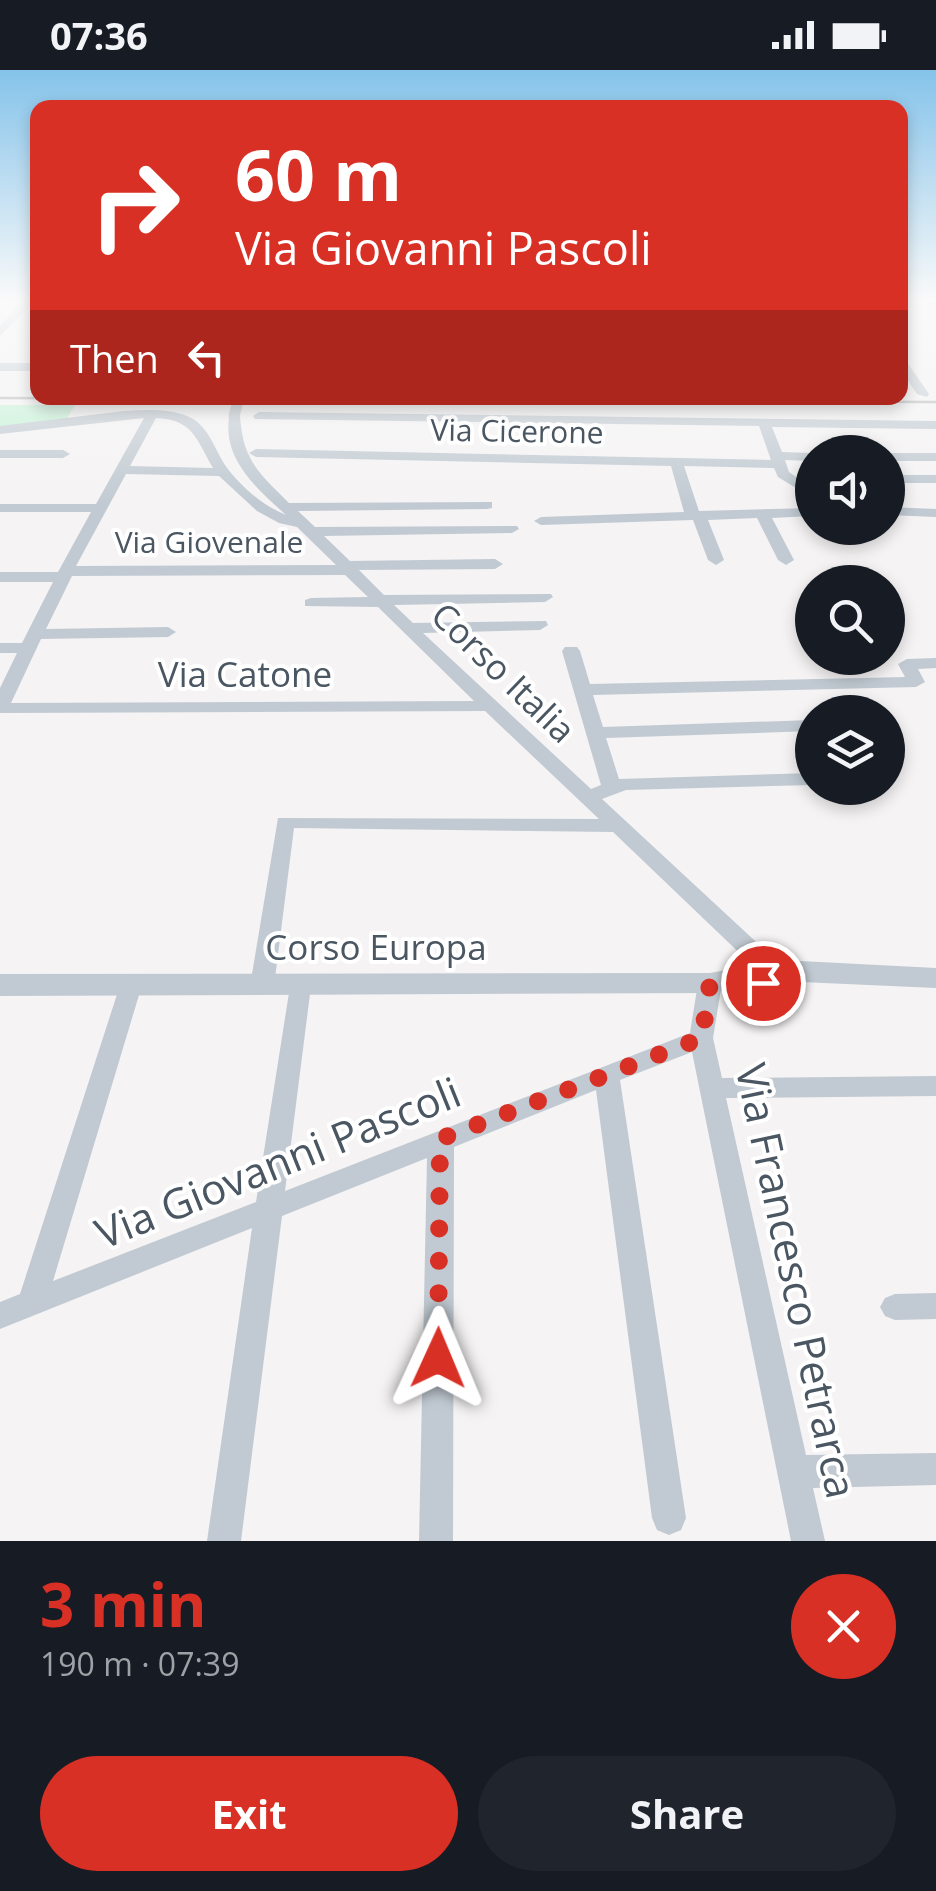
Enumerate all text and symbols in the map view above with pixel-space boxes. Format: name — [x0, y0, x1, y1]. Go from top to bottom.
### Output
text: 07:36 — [50, 9, 148, 61]
text: 60 m — [235, 126, 402, 222]
icon: right — [70, 140, 200, 270]
text: Via Giovanni Pascoli — [235, 217, 652, 278]
icon: left — [179, 330, 234, 385]
text: Then — [70, 332, 159, 384]
street label: Via Cicerone — [430, 408, 604, 453]
map controls — [795, 435, 905, 805]
button: sound — [795, 435, 905, 545]
street label: Via Giovenale — [115, 521, 303, 562]
button: search — [795, 565, 905, 675]
street label: Corso Italia — [422, 591, 586, 752]
street label: Via Catone — [158, 650, 332, 697]
button: layers — [795, 695, 905, 805]
street label: Corso Europa — [265, 923, 487, 970]
pin — [721, 941, 806, 1026]
icon: arrive — [736, 956, 791, 1011]
street label: Via Francesco Petrarca — [724, 1058, 871, 1503]
street label: Via Giovanni Pascoli — [86, 1062, 468, 1261]
position arrow — [386, 1306, 490, 1410]
text: 3 min — [40, 1563, 207, 1645]
button: close — [791, 1574, 896, 1679]
text: 190 m · 07:39 — [40, 1642, 239, 1685]
button: Exit — [40, 1756, 458, 1871]
button: Share — [478, 1756, 896, 1871]

